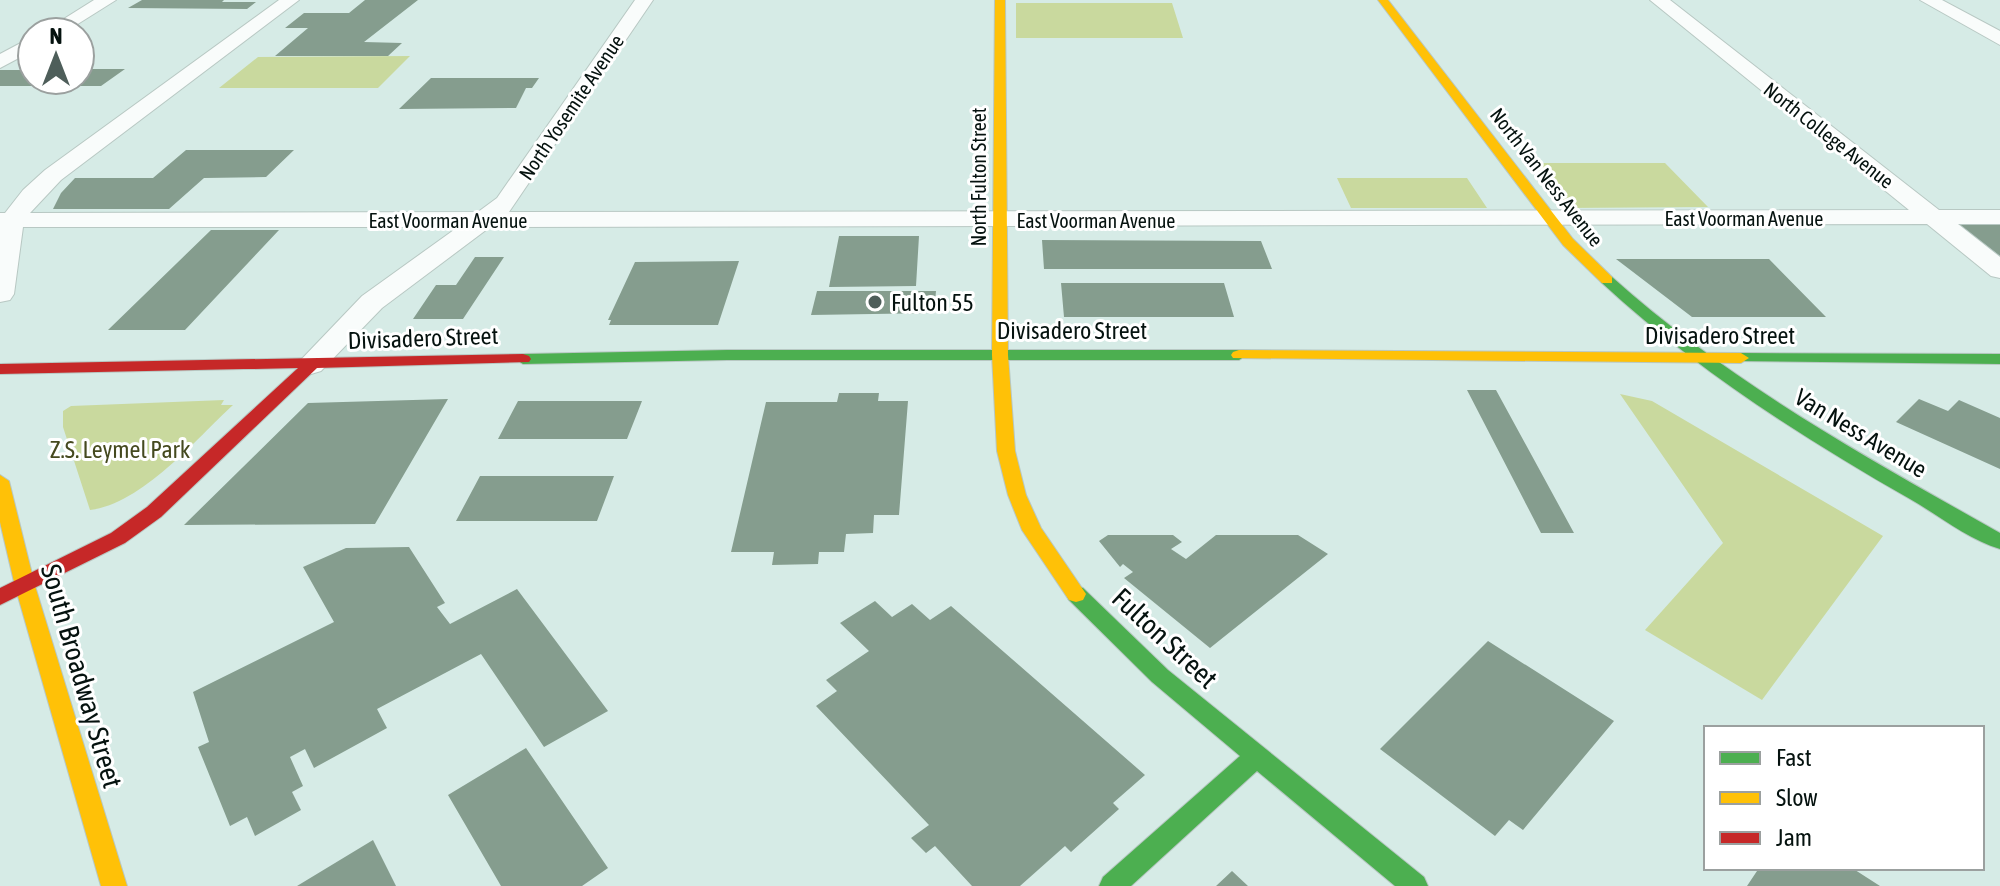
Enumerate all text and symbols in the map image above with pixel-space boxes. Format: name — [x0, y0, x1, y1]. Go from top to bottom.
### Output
north arrow — [16, 16, 96, 96]
text: N — [50, 23, 62, 49]
street label: North Yosemite Avenue — [514, 30, 628, 184]
street label: North College Avenue — [1760, 77, 1898, 193]
street label: North Van Ness Avenue — [1486, 103, 1608, 251]
street label: North Fulton Street — [967, 107, 990, 247]
street label: East Voorman Avenue — [1665, 207, 1823, 230]
street label: East Voorman Avenue — [369, 209, 527, 232]
street label: East Voorman Avenue — [1017, 209, 1175, 232]
place label: Fulton 55 — [891, 289, 974, 316]
marker: Fulton 55 — [866, 293, 884, 311]
street label: Divisadero Street — [997, 317, 1147, 344]
street label: Divisadero Street — [347, 322, 499, 354]
street label: Divisadero Street — [1645, 322, 1795, 349]
street label: Van Ness Avenue — [1790, 383, 1932, 483]
park label: Z.S. Leymel Park — [50, 436, 191, 463]
street label: South Broadway Street — [35, 560, 129, 792]
street label: Fulton Street — [1106, 581, 1224, 695]
legend — [1704, 726, 1984, 870]
text: Fast — [1776, 744, 1812, 771]
text: Slow — [1776, 784, 1818, 811]
text: Jam — [1776, 824, 1812, 851]

